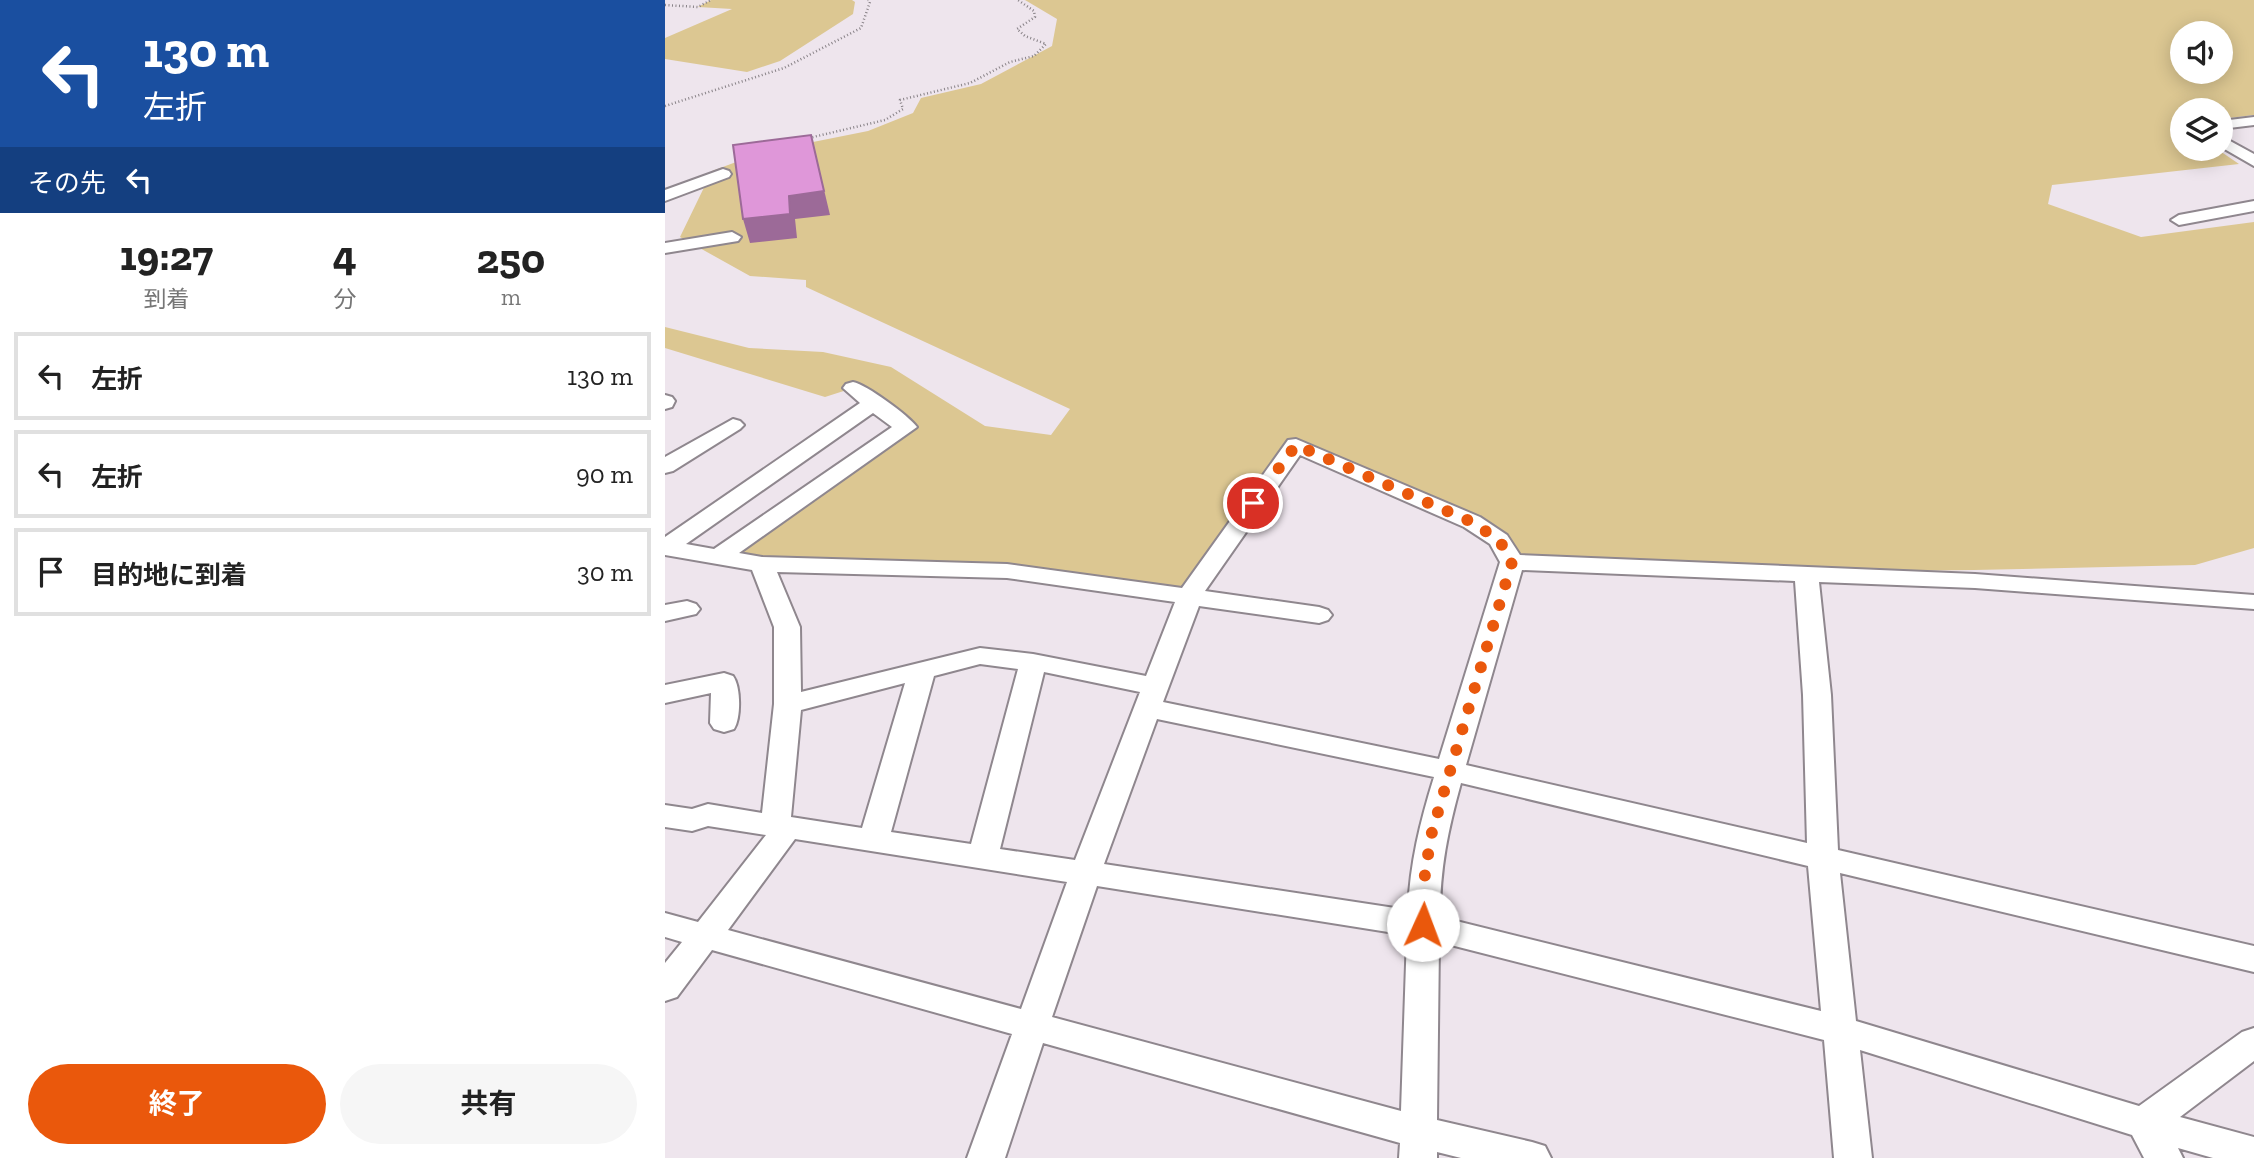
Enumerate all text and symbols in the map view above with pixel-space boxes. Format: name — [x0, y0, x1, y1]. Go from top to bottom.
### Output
text: 130 m — [143, 21, 269, 80]
map controls — [2170, 21, 2233, 161]
button: sound — [2170, 21, 2233, 84]
icon: left — [28, 28, 119, 119]
text: 左折 — [143, 88, 207, 126]
button: layers — [2170, 98, 2233, 161]
icon: left — [120, 161, 158, 199]
text: その先 — [28, 167, 106, 199]
text: 19:27 — [120, 230, 213, 281]
text: 4 — [333, 230, 357, 281]
text: 250 — [477, 233, 545, 284]
text: m — [501, 283, 521, 311]
text: 到着 — [143, 285, 189, 313]
text: 分 — [333, 285, 356, 313]
icon: left — [32, 357, 70, 395]
text: 130 m — [567, 360, 633, 392]
text: 左折 — [91, 363, 143, 395]
icon: left — [32, 455, 70, 493]
text: 90 m — [576, 458, 633, 490]
text: 左折 — [91, 461, 143, 493]
pin — [1223, 473, 1283, 533]
icon: arrive — [1234, 484, 1272, 522]
icon: arrive — [32, 553, 70, 591]
text: 30 m — [577, 556, 633, 588]
text: 目的地に到着 — [91, 559, 247, 591]
position arrow — [1386, 888, 1460, 962]
button: 終了 — [28, 1064, 326, 1144]
button: 共有 — [340, 1064, 637, 1144]

